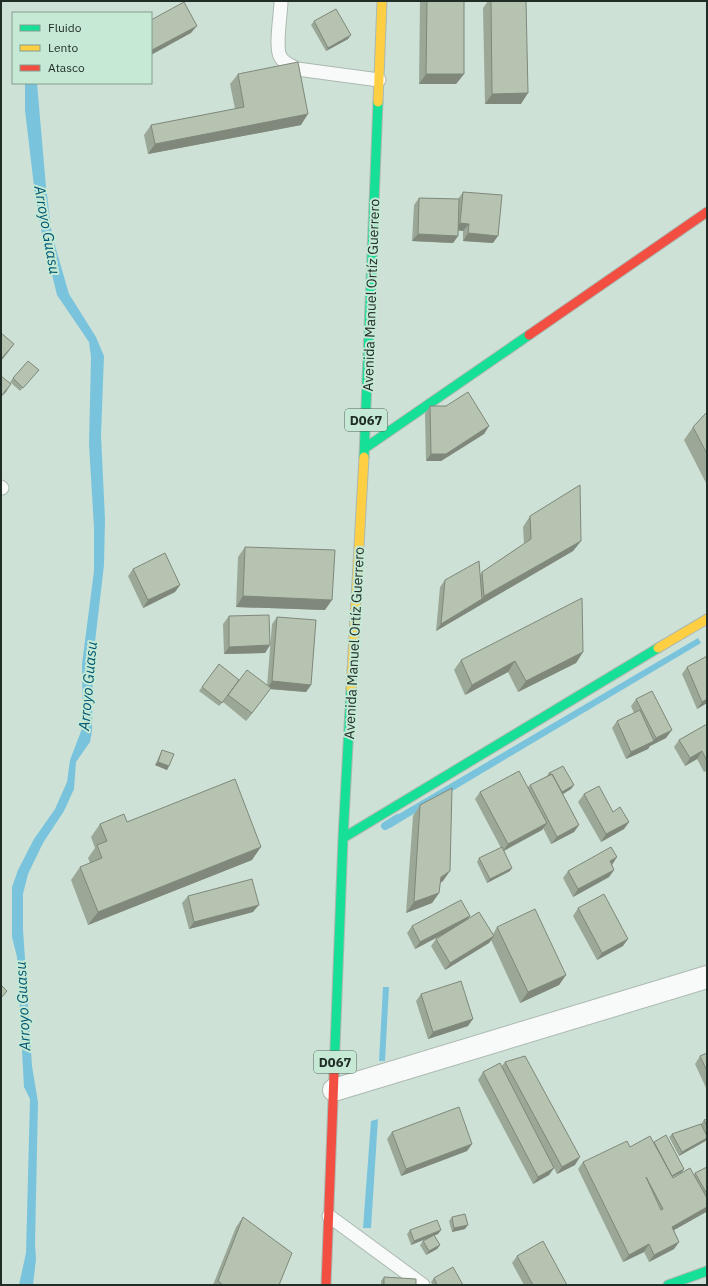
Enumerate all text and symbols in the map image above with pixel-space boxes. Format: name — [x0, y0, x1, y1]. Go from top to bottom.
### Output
legend — [12, 12, 152, 84]
text: Fluido — [48, 20, 82, 35]
text: Lento — [48, 40, 78, 55]
text: Atasco — [48, 60, 85, 75]
water label: Arroyo Guasu — [30, 183, 65, 276]
street label: Avenida Manuel Ortíz Guerrero — [359, 198, 383, 392]
road number: D067 — [345, 409, 387, 431]
street label: Avenida Manuel Ortíz Guerrero — [340, 546, 368, 740]
water label: Arroyo Guasu — [74, 640, 101, 732]
water label: Arroyo Guasu — [11, 961, 34, 1052]
road number: D067 — [314, 1051, 356, 1073]

